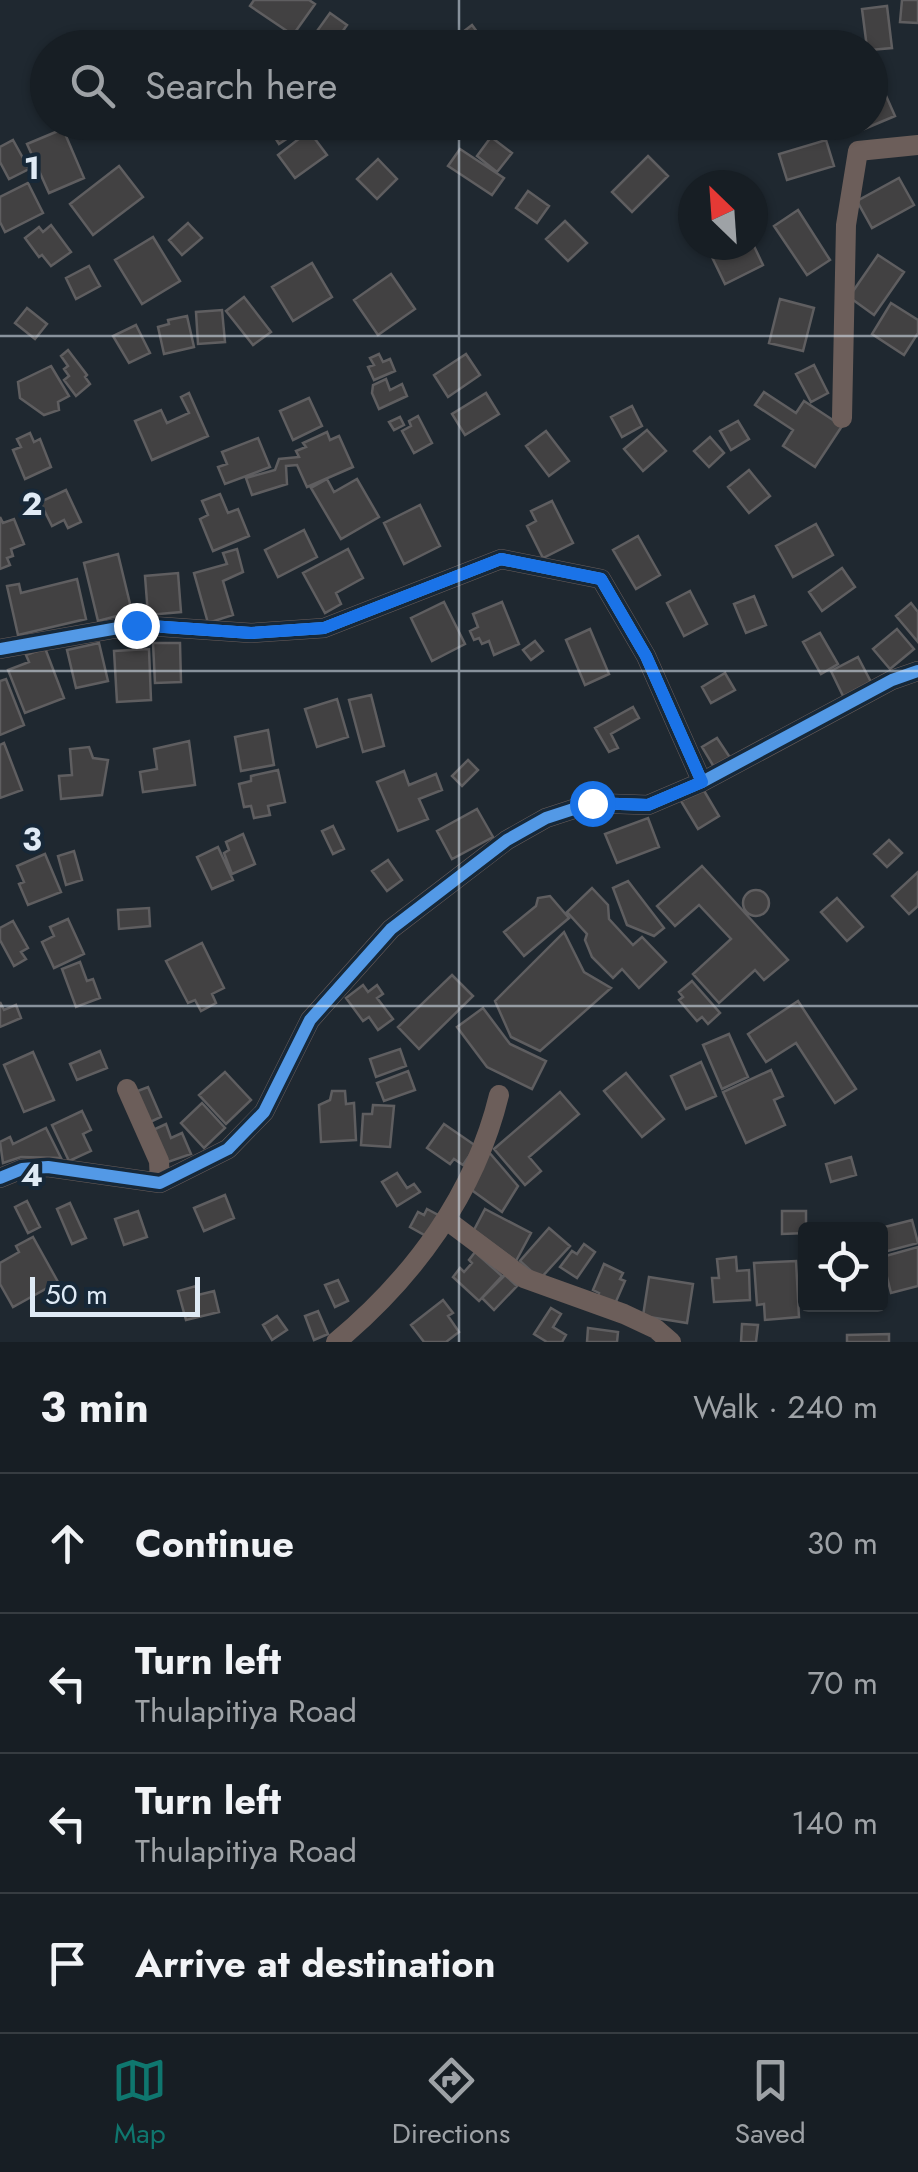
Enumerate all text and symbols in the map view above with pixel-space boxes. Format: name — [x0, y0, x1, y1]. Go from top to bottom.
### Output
search box — [30, 30, 888, 140]
icon: search — [65, 58, 120, 113]
text: Search here — [145, 58, 337, 113]
text: 1 — [24, 145, 40, 191]
north arrow — [678, 170, 768, 260]
text: 2 — [22, 481, 43, 527]
route end — [114, 603, 160, 649]
route start — [570, 781, 616, 827]
text: 3 — [22, 816, 42, 862]
text: 4 — [21, 1152, 43, 1198]
map controls — [798, 1222, 888, 1312]
button: locate — [798, 1222, 888, 1312]
scale bar — [30, 1272, 200, 1316]
text: 50 m — [45, 1274, 108, 1315]
text: 3 min — [40, 1377, 149, 1438]
text: Walk · 240 m — [693, 1384, 878, 1430]
icon: ahead — [40, 1516, 95, 1571]
text: Continue — [135, 1516, 294, 1571]
text: 30 m — [807, 1520, 878, 1566]
text: Turn left — [135, 1633, 281, 1688]
icon: left — [40, 1656, 95, 1711]
text: 70 m — [807, 1660, 878, 1706]
text: Thulapitiya Road — [135, 1688, 357, 1734]
text: Turn left — [135, 1773, 281, 1828]
icon: left — [40, 1796, 95, 1851]
text: 140 m — [791, 1800, 878, 1846]
text: Thulapitiya Road — [135, 1828, 357, 1874]
icon: arrive — [40, 1936, 95, 1991]
text: Arrive at destination — [135, 1936, 496, 1991]
tab: Map — [112, 2053, 167, 2154]
tab: Directions — [392, 2053, 510, 2154]
tab: Saved — [735, 2053, 806, 2154]

